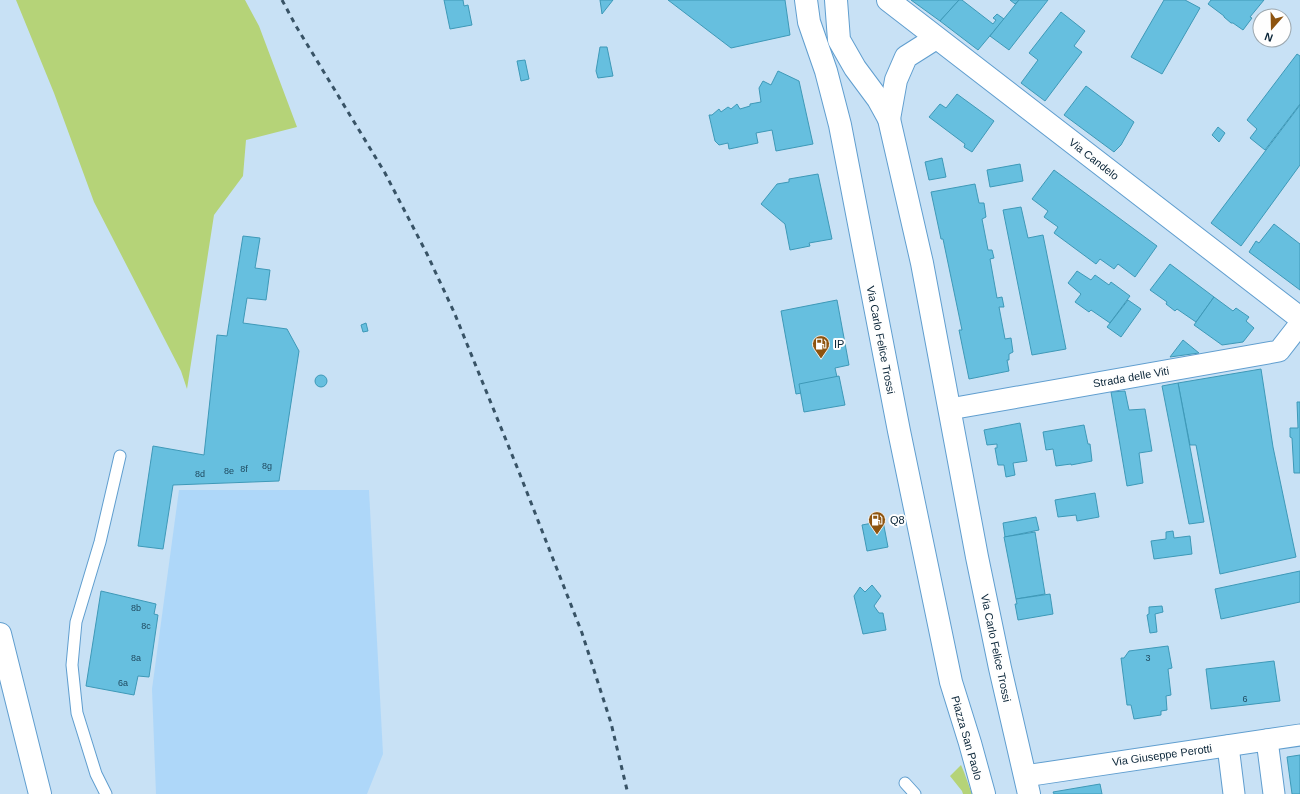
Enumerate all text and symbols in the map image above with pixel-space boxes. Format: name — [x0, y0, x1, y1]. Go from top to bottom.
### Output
north arrow — [1252, 8, 1292, 48]
text: N — [1263, 30, 1274, 44]
street label: Via Candelo — [1067, 136, 1121, 182]
street label: Via Carlo Felice Trossi — [865, 285, 897, 395]
fuel station icon: IP — [811, 334, 831, 359]
place label: IP — [834, 338, 844, 350]
street label: Strada delle Viti — [1092, 364, 1170, 390]
house number: 8g — [262, 461, 272, 471]
house number: 8f — [240, 464, 248, 474]
house number: 8e — [224, 466, 234, 476]
house number: 8d — [195, 469, 205, 479]
fuel station icon: Q8 — [867, 510, 887, 535]
place label: Q8 — [890, 514, 905, 526]
street label: Via Carlo Felice Trossi — [979, 593, 1013, 703]
house number: 8b — [131, 603, 141, 613]
house number: 8c — [141, 621, 151, 631]
house number: 8a — [131, 653, 141, 663]
house number: 3 — [1145, 653, 1151, 663]
house number: 6a — [118, 678, 128, 688]
house number: 6 — [1242, 694, 1248, 704]
street label: Piazza San Paolo — [949, 695, 985, 781]
street label: Via Giuseppe Perotti — [1111, 742, 1213, 768]

